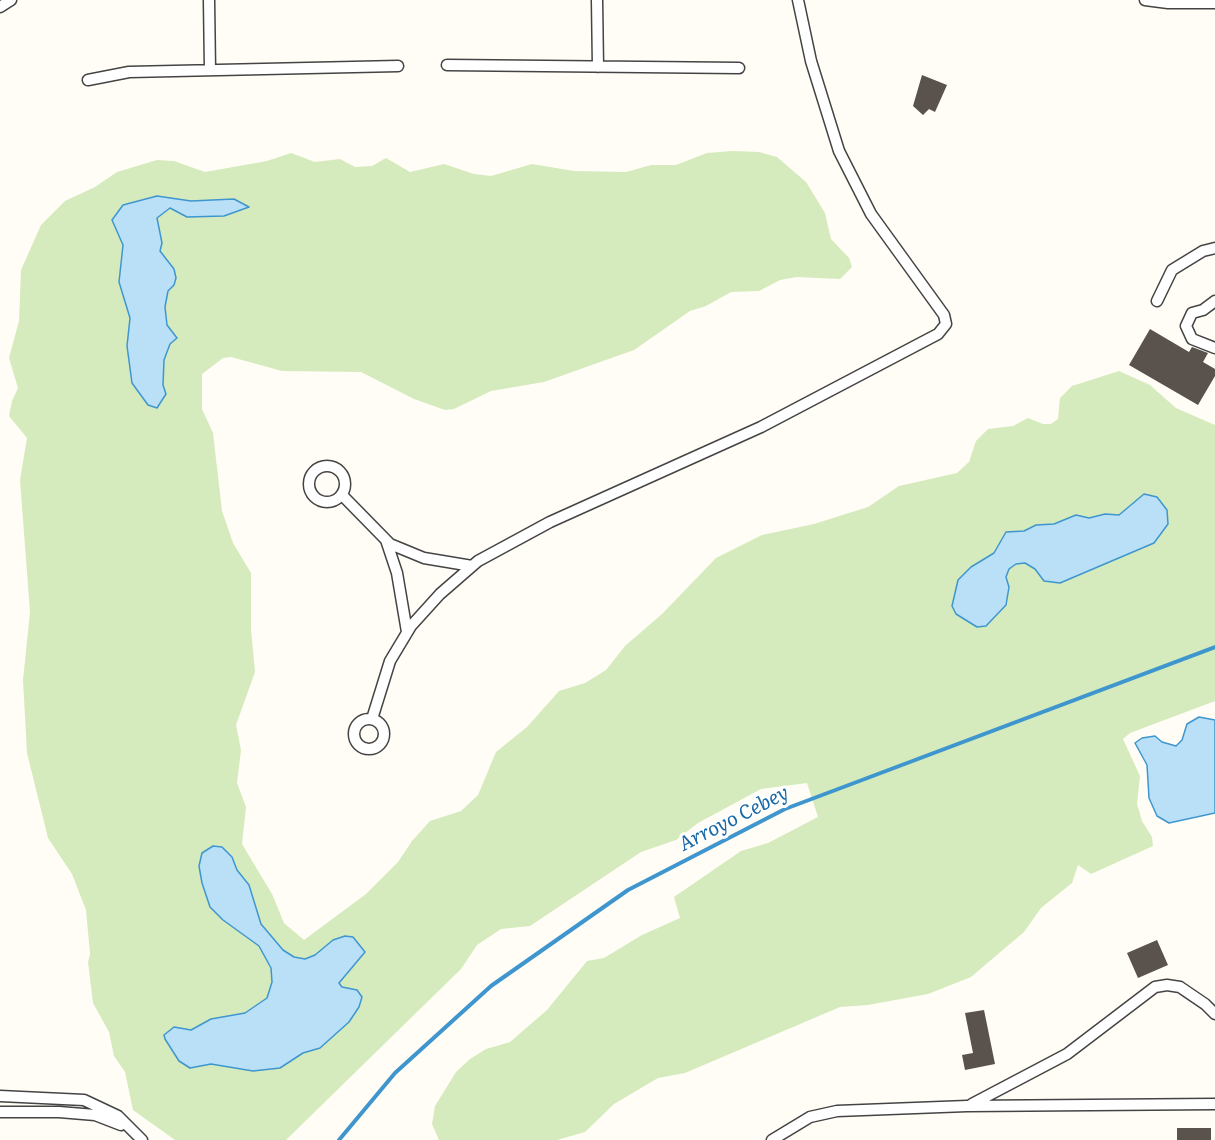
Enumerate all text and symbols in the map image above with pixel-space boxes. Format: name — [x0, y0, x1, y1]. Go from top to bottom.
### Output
water label: Arroyo Cebey — [675, 781, 793, 857]

